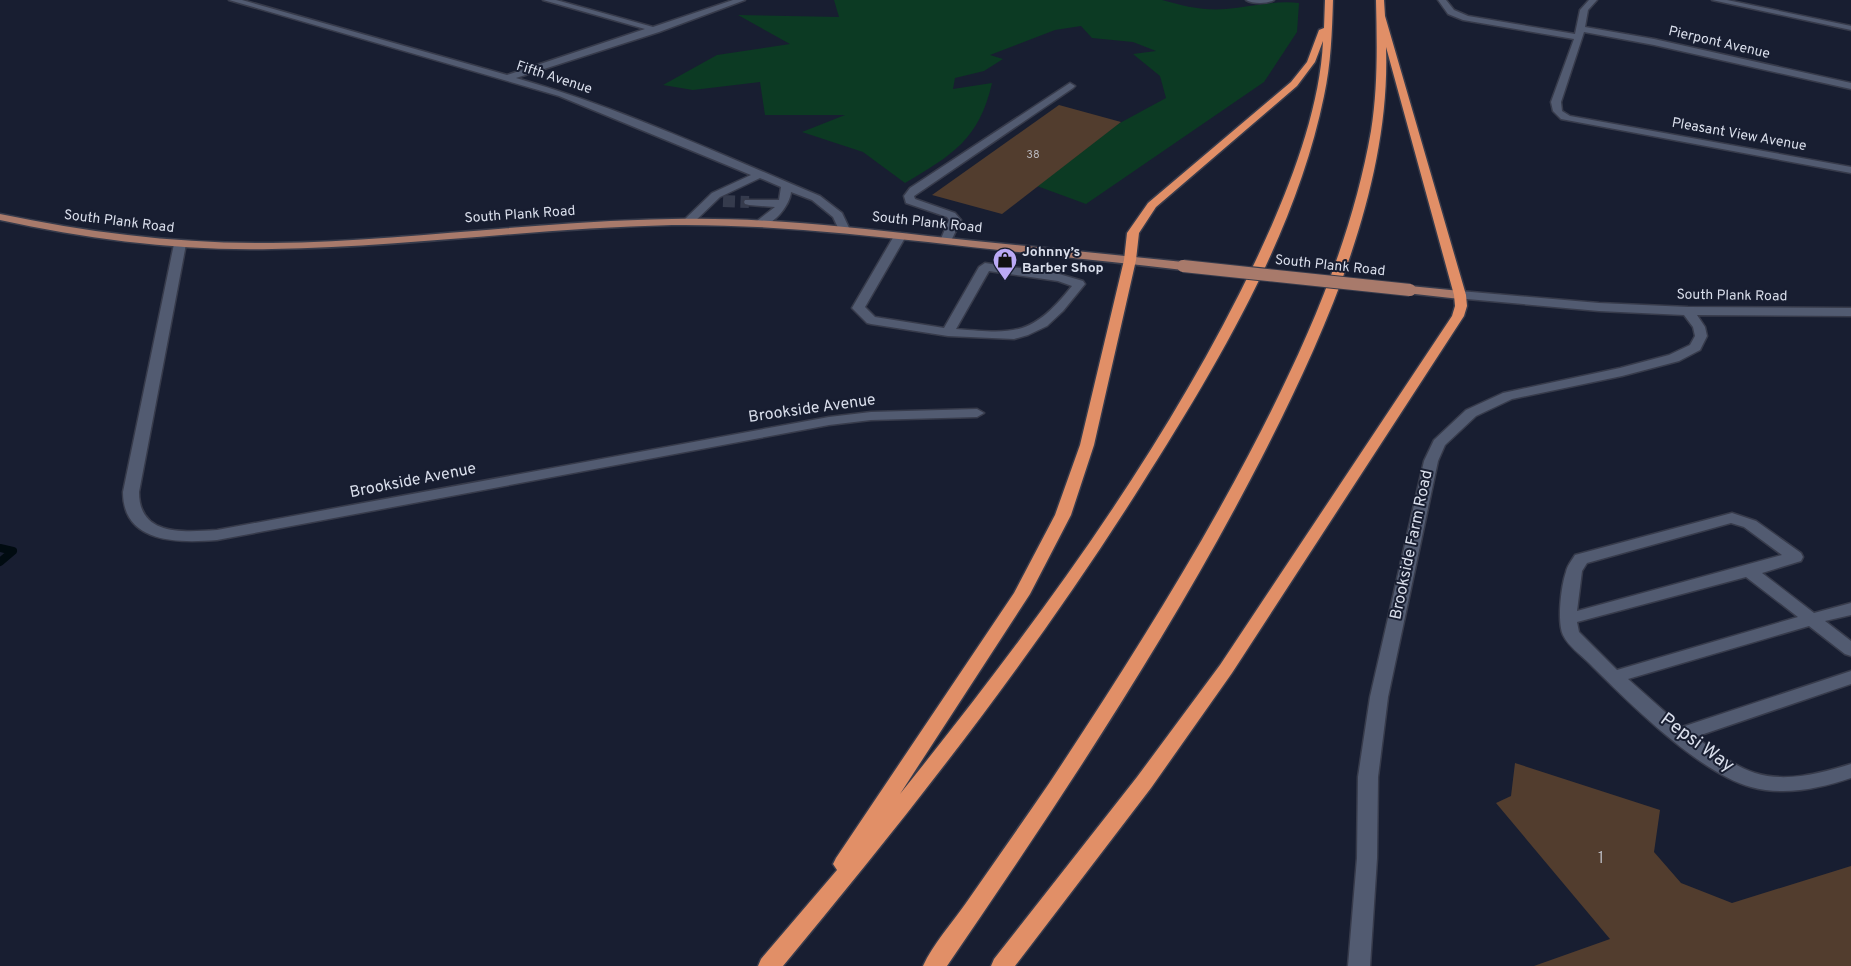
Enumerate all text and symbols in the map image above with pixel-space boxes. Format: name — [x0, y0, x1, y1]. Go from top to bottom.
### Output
street label: Pierpont Avenue — [1667, 23, 1771, 63]
street label: Fifth Avenue — [514, 58, 594, 98]
street label: Pleasant View Avenue — [1670, 115, 1808, 155]
house number: 38 — [1026, 148, 1040, 162]
street label: South Plank Road — [464, 203, 576, 227]
street label: South Plank Road — [63, 207, 175, 237]
street label: South Plank Road — [871, 209, 983, 237]
place label: Johnny’s Barber Shop — [1022, 244, 1104, 277]
shop icon: Johnny’s Barber Shop — [992, 247, 1018, 281]
street label: South Plank Road — [1274, 252, 1386, 280]
street label: South Plank Road — [1676, 287, 1788, 305]
street label: Brookside Avenue — [747, 390, 877, 428]
street label: Brookside Avenue — [348, 459, 478, 503]
street label: Brookside Farm Road — [1386, 468, 1438, 622]
street label: Pepsi Way — [1655, 708, 1739, 778]
house number: 1 — [1598, 849, 1604, 869]

